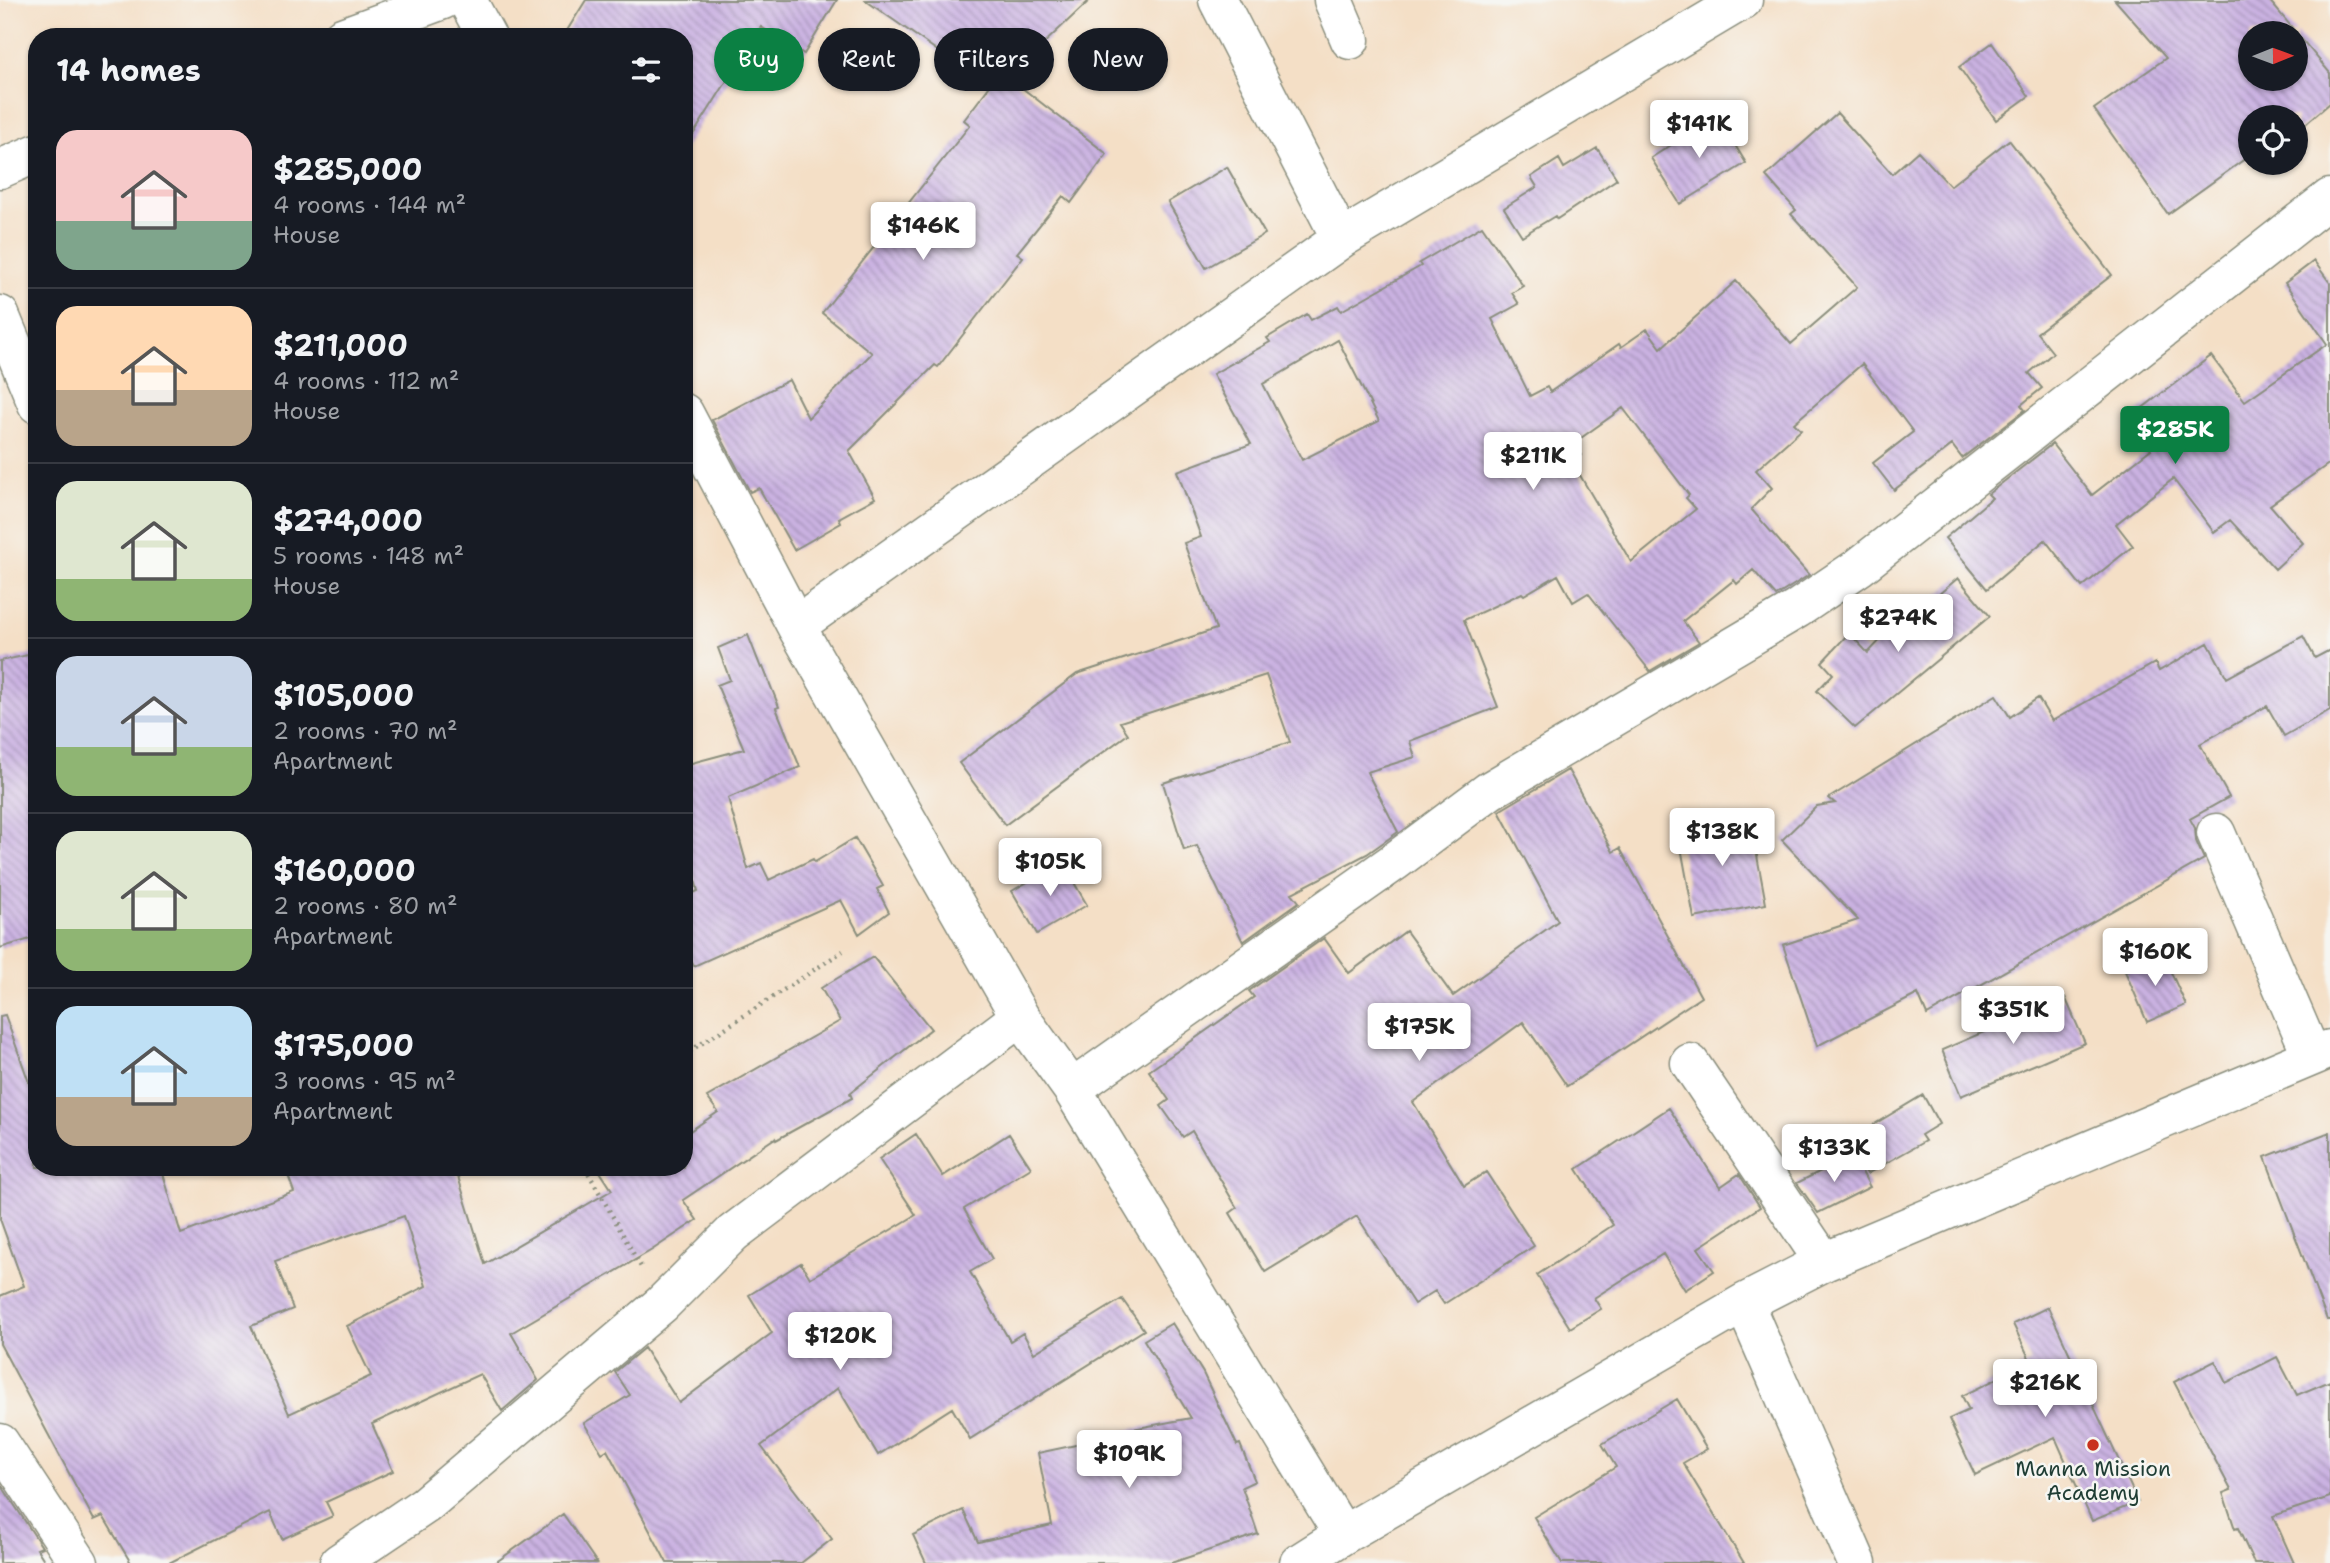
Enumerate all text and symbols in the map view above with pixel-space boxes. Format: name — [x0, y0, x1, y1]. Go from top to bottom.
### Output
north arrow — [2238, 21, 2308, 91]
map controls — [2238, 21, 2308, 175]
chip: Buy — [714, 28, 804, 91]
chip: Rent — [818, 28, 920, 91]
chip: Filters — [934, 28, 1054, 91]
chip: New — [1068, 28, 1168, 91]
text: 14 homes — [56, 50, 201, 91]
icon: filters — [627, 51, 665, 89]
pin: $141K — [1650, 100, 1748, 160]
button: locate — [2238, 105, 2308, 175]
text: $141K — [1666, 108, 1732, 138]
text: $285,000 — [273, 149, 423, 190]
icon: home — [112, 158, 196, 242]
text: 4 rooms · 144 m² — [273, 190, 466, 220]
pin: $146K — [874, 202, 972, 262]
text: $146K — [887, 210, 959, 240]
text: House — [273, 220, 341, 250]
text: $211,000 — [273, 325, 408, 366]
icon: home — [112, 334, 196, 418]
text: 4 rooms · 112 m² — [273, 366, 459, 396]
text: House — [273, 396, 341, 426]
pin: $285K — [2126, 406, 2224, 466]
text: $285K — [2136, 414, 2214, 444]
pin: $211K — [1484, 433, 1582, 492]
text: $211K — [1500, 440, 1566, 470]
text: $274,000 — [273, 500, 423, 541]
icon: home — [112, 509, 196, 593]
text: 5 rooms · 148 m² — [273, 541, 464, 571]
text: House — [273, 571, 341, 601]
pin: $274K — [1849, 594, 1947, 654]
text: $274K — [1859, 602, 1937, 632]
text: $105,000 — [273, 675, 414, 716]
icon: home — [112, 684, 196, 768]
text: 2 rooms · 70 m² — [273, 716, 458, 746]
text: Apartment — [273, 746, 393, 776]
pin: $138K — [1673, 808, 1771, 868]
text: $138K — [1686, 816, 1758, 846]
pin: $105K — [1001, 838, 1099, 898]
text: $105K — [1015, 846, 1085, 876]
text: $160,000 — [273, 850, 416, 891]
icon: home — [112, 859, 196, 943]
text: 2 rooms · 80 m² — [273, 891, 458, 921]
text: Apartment — [273, 921, 393, 951]
pin: $160K — [2106, 928, 2204, 988]
text: $160K — [2119, 936, 2191, 966]
pin: $351K — [1964, 986, 2062, 1046]
text: $351K — [1977, 994, 2049, 1024]
pin: $175K — [1370, 1004, 1468, 1063]
text: $175K — [1384, 1011, 1454, 1041]
text: $175,000 — [273, 1025, 414, 1066]
icon: home — [112, 1034, 196, 1118]
text: 3 rooms · 95 m² — [273, 1066, 456, 1096]
text: Apartment — [273, 1096, 393, 1126]
pin: $133K — [1785, 1124, 1883, 1184]
text: $133K — [1798, 1132, 1870, 1162]
pin: $120K — [791, 1312, 889, 1372]
text: $120K — [804, 1320, 876, 1350]
pin: $216K — [1996, 1360, 2094, 1419]
text: $216K — [2009, 1367, 2081, 1397]
pin: $109K — [1080, 1430, 1178, 1490]
marker: Manna Mission Academy — [2085, 1437, 2101, 1453]
text: $109K — [1093, 1438, 1165, 1468]
place label: Manna Mission Academy — [2015, 1455, 2171, 1507]

